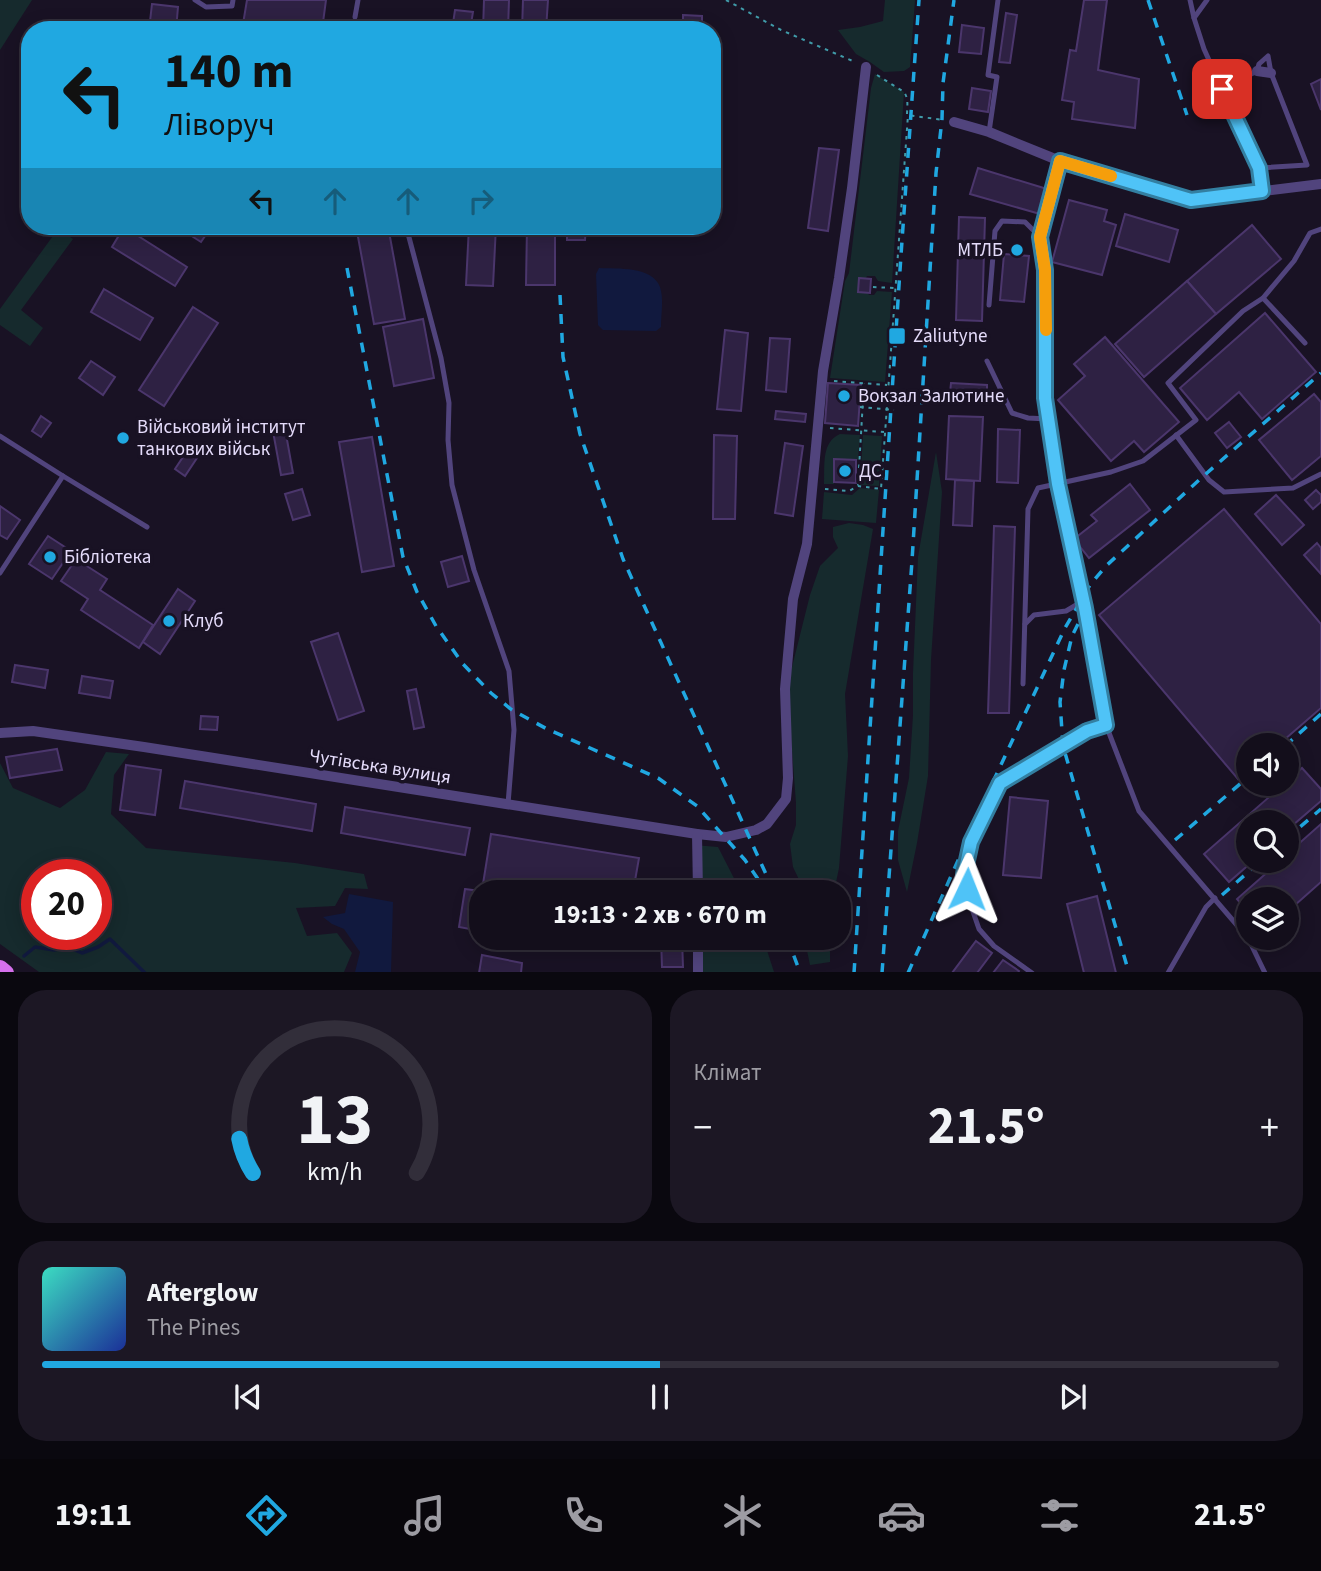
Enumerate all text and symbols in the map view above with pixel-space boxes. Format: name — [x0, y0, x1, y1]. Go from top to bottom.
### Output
text: 140 m — [164, 37, 293, 107]
icon: left — [49, 49, 140, 140]
pin — [1192, 59, 1252, 119]
icon: arrive — [1203, 70, 1241, 108]
text: Ліворуч — [164, 102, 275, 148]
icon: left — [243, 182, 281, 220]
icon: ahead — [316, 182, 354, 220]
icon: ahead — [389, 182, 427, 220]
icon: right — [462, 182, 500, 220]
place label: МТЛБ — [957, 237, 1003, 264]
marker: МТЛБ — [1009, 242, 1025, 258]
place label: Zaliutyne — [913, 323, 987, 350]
marker: Zaliutyne — [887, 326, 907, 346]
place label: Вокзал Залютине — [858, 383, 1004, 410]
marker: Вокзал Залютине — [836, 388, 852, 404]
place label: Військовий інститут танкових військ — [137, 414, 306, 463]
marker: Військовий інститут танкових військ — [115, 430, 131, 446]
place label: ДС — [859, 458, 882, 485]
marker: ДС — [837, 463, 853, 479]
place label: Бібліотека — [64, 544, 151, 571]
marker: Бібліотека — [42, 549, 58, 565]
place label: Клуб — [183, 608, 224, 635]
marker: Клуб — [161, 613, 177, 629]
map controls — [1236, 733, 1299, 950]
button: sound — [1236, 733, 1299, 796]
street label: Чутівська вулиця — [307, 742, 453, 792]
button: search — [1236, 810, 1299, 873]
position arrow — [930, 852, 1004, 926]
speed limit sign: 20 — [21, 859, 112, 950]
button: layers — [1236, 887, 1299, 950]
text: 19:13 · 2 хв · 670 m — [553, 896, 767, 933]
text: Клімат — [694, 1056, 762, 1089]
text: 13 — [296, 1068, 373, 1172]
text: 21.5° — [928, 1090, 1045, 1164]
text: − — [694, 1101, 712, 1155]
text: + — [1260, 1101, 1279, 1155]
text: km/h — [307, 1153, 363, 1189]
text: Afterglow — [147, 1274, 258, 1311]
text: The Pines — [147, 1311, 240, 1344]
icon: previous — [229, 1378, 267, 1416]
icon: pause — [641, 1378, 679, 1416]
icon: next — [1054, 1378, 1092, 1416]
icon: directions — [242, 1491, 291, 1540]
icon: music — [400, 1491, 449, 1540]
icon: phone — [559, 1491, 608, 1540]
icon: climate — [718, 1491, 767, 1540]
icon: car — [877, 1491, 926, 1540]
icon: filters — [1035, 1491, 1084, 1540]
text: 19:11 — [55, 1492, 132, 1538]
text: 21.5° — [1194, 1492, 1266, 1538]

